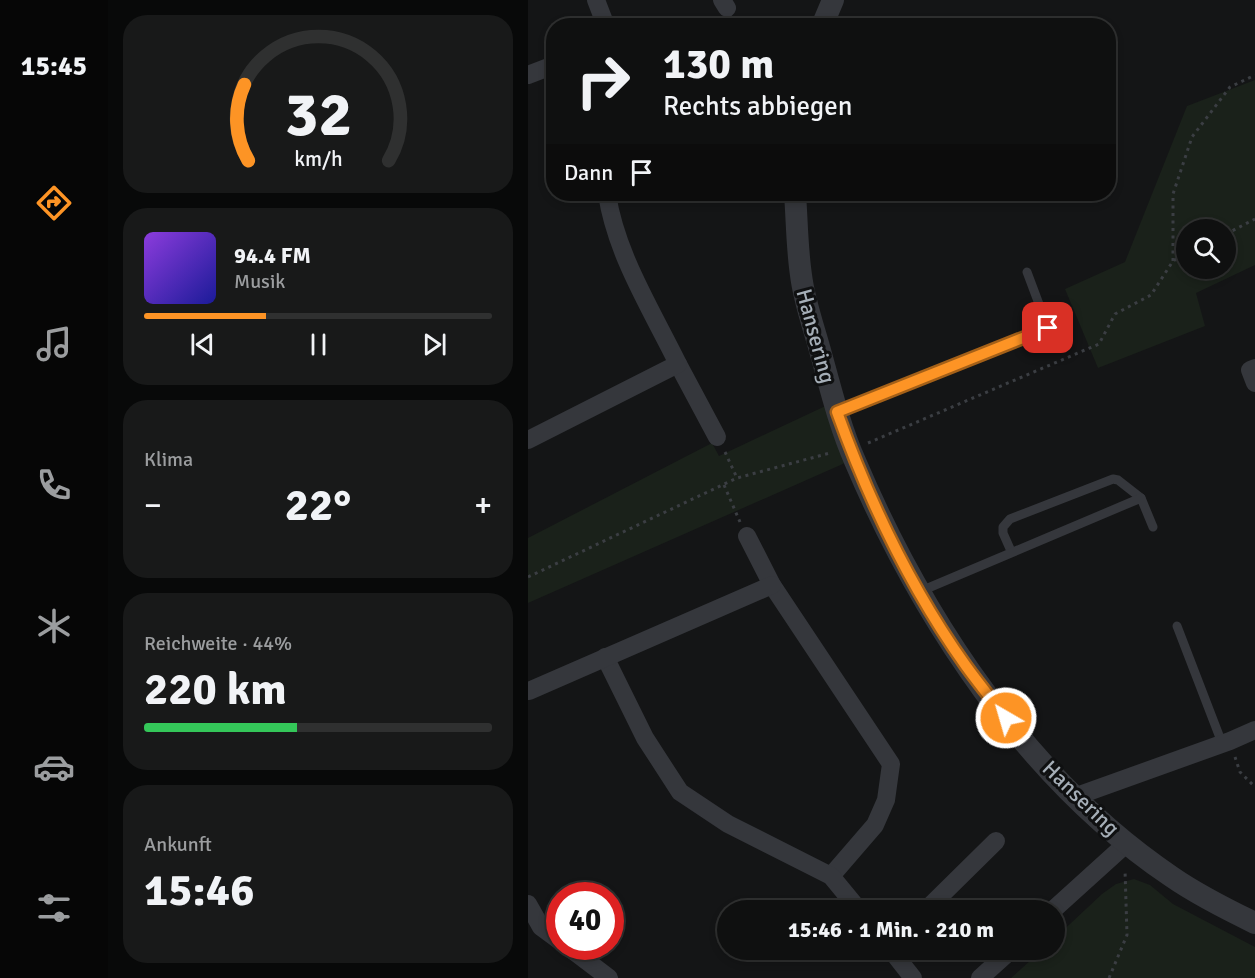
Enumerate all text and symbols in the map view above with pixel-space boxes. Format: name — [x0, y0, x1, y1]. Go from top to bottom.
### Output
text: 130 m — [663, 39, 774, 90]
icon: right — [564, 42, 642, 120]
text: 15:45 — [21, 50, 87, 83]
text: 32 — [284, 76, 352, 153]
text: Rechts abbiegen — [663, 90, 853, 123]
text: km/h — [294, 146, 342, 172]
icon: arrive — [625, 156, 658, 189]
text: Dann — [564, 159, 613, 186]
icon: directions — [33, 182, 75, 224]
map controls — [1176, 219, 1236, 279]
button: search — [1176, 219, 1236, 279]
text: 94.4 FM — [234, 242, 311, 269]
text: Musik — [234, 269, 285, 294]
street label: Hansering — [790, 286, 842, 386]
pin — [1022, 302, 1073, 353]
icon: arrive — [1031, 311, 1064, 344]
icon: music — [33, 323, 75, 365]
icon: previous — [186, 328, 219, 361]
icon: pause — [302, 328, 335, 361]
icon: next — [418, 328, 451, 361]
text: Klima — [144, 447, 193, 472]
icon: phone — [33, 464, 75, 506]
text: 22° — [285, 478, 351, 533]
text: − — [144, 485, 162, 526]
text: + — [474, 485, 492, 526]
icon: climate — [33, 605, 75, 647]
text: Reichweite · 44% — [144, 631, 292, 656]
text: 220 km — [144, 662, 287, 717]
position arrow — [974, 686, 1038, 750]
icon: car — [33, 746, 75, 788]
street label: Hansering — [1037, 755, 1125, 841]
text: Ankunft — [144, 832, 212, 857]
text: 15:46 — [144, 863, 254, 918]
speed limit sign: 40 — [546, 882, 624, 960]
icon: filters — [33, 887, 75, 929]
text: 15:46 · 1 Min. · 210 m — [788, 916, 994, 943]

